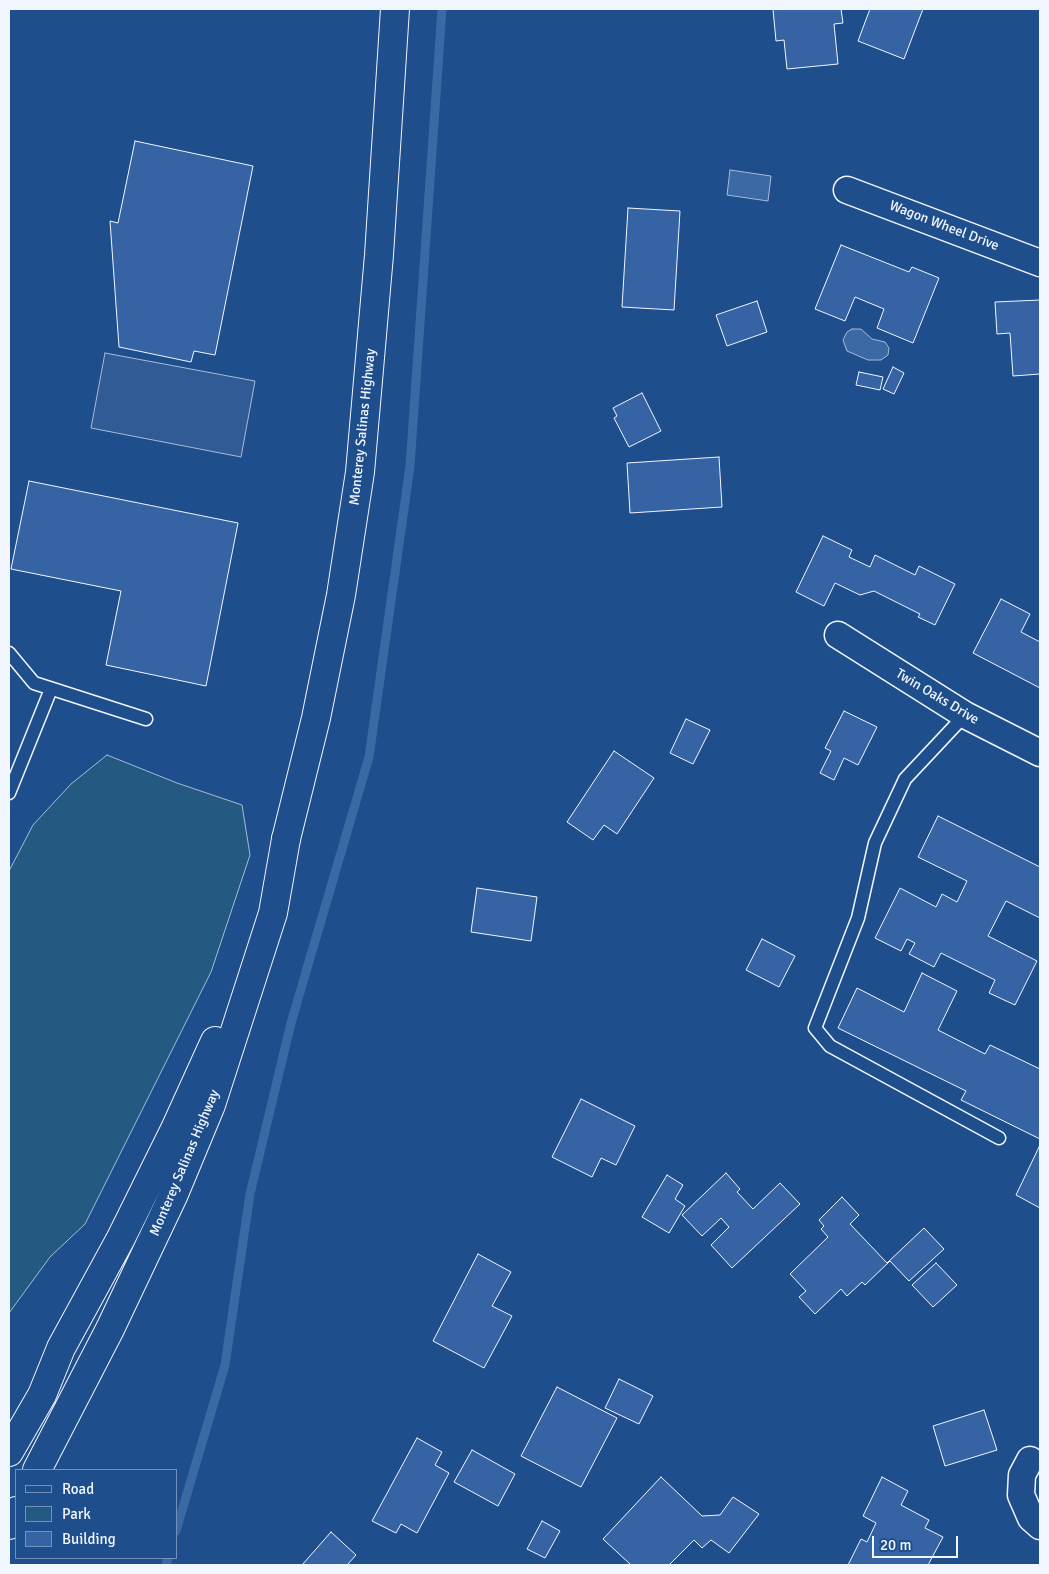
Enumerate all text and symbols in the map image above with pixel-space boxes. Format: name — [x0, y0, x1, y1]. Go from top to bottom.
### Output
street label: Wagon Wheel Drive — [887, 197, 1001, 255]
street label: Monterey Salinas Highway — [346, 348, 380, 506]
street label: Twin Oaks Drive — [892, 665, 982, 729]
street label: Monterey Salinas Highway — [147, 1087, 223, 1239]
legend — [15, 1469, 178, 1559]
text: Road — [62, 1480, 94, 1498]
text: Park — [62, 1505, 91, 1523]
scale bar — [874, 1526, 960, 1558]
text: Building — [62, 1530, 116, 1548]
text: 20 m — [880, 1536, 911, 1554]

